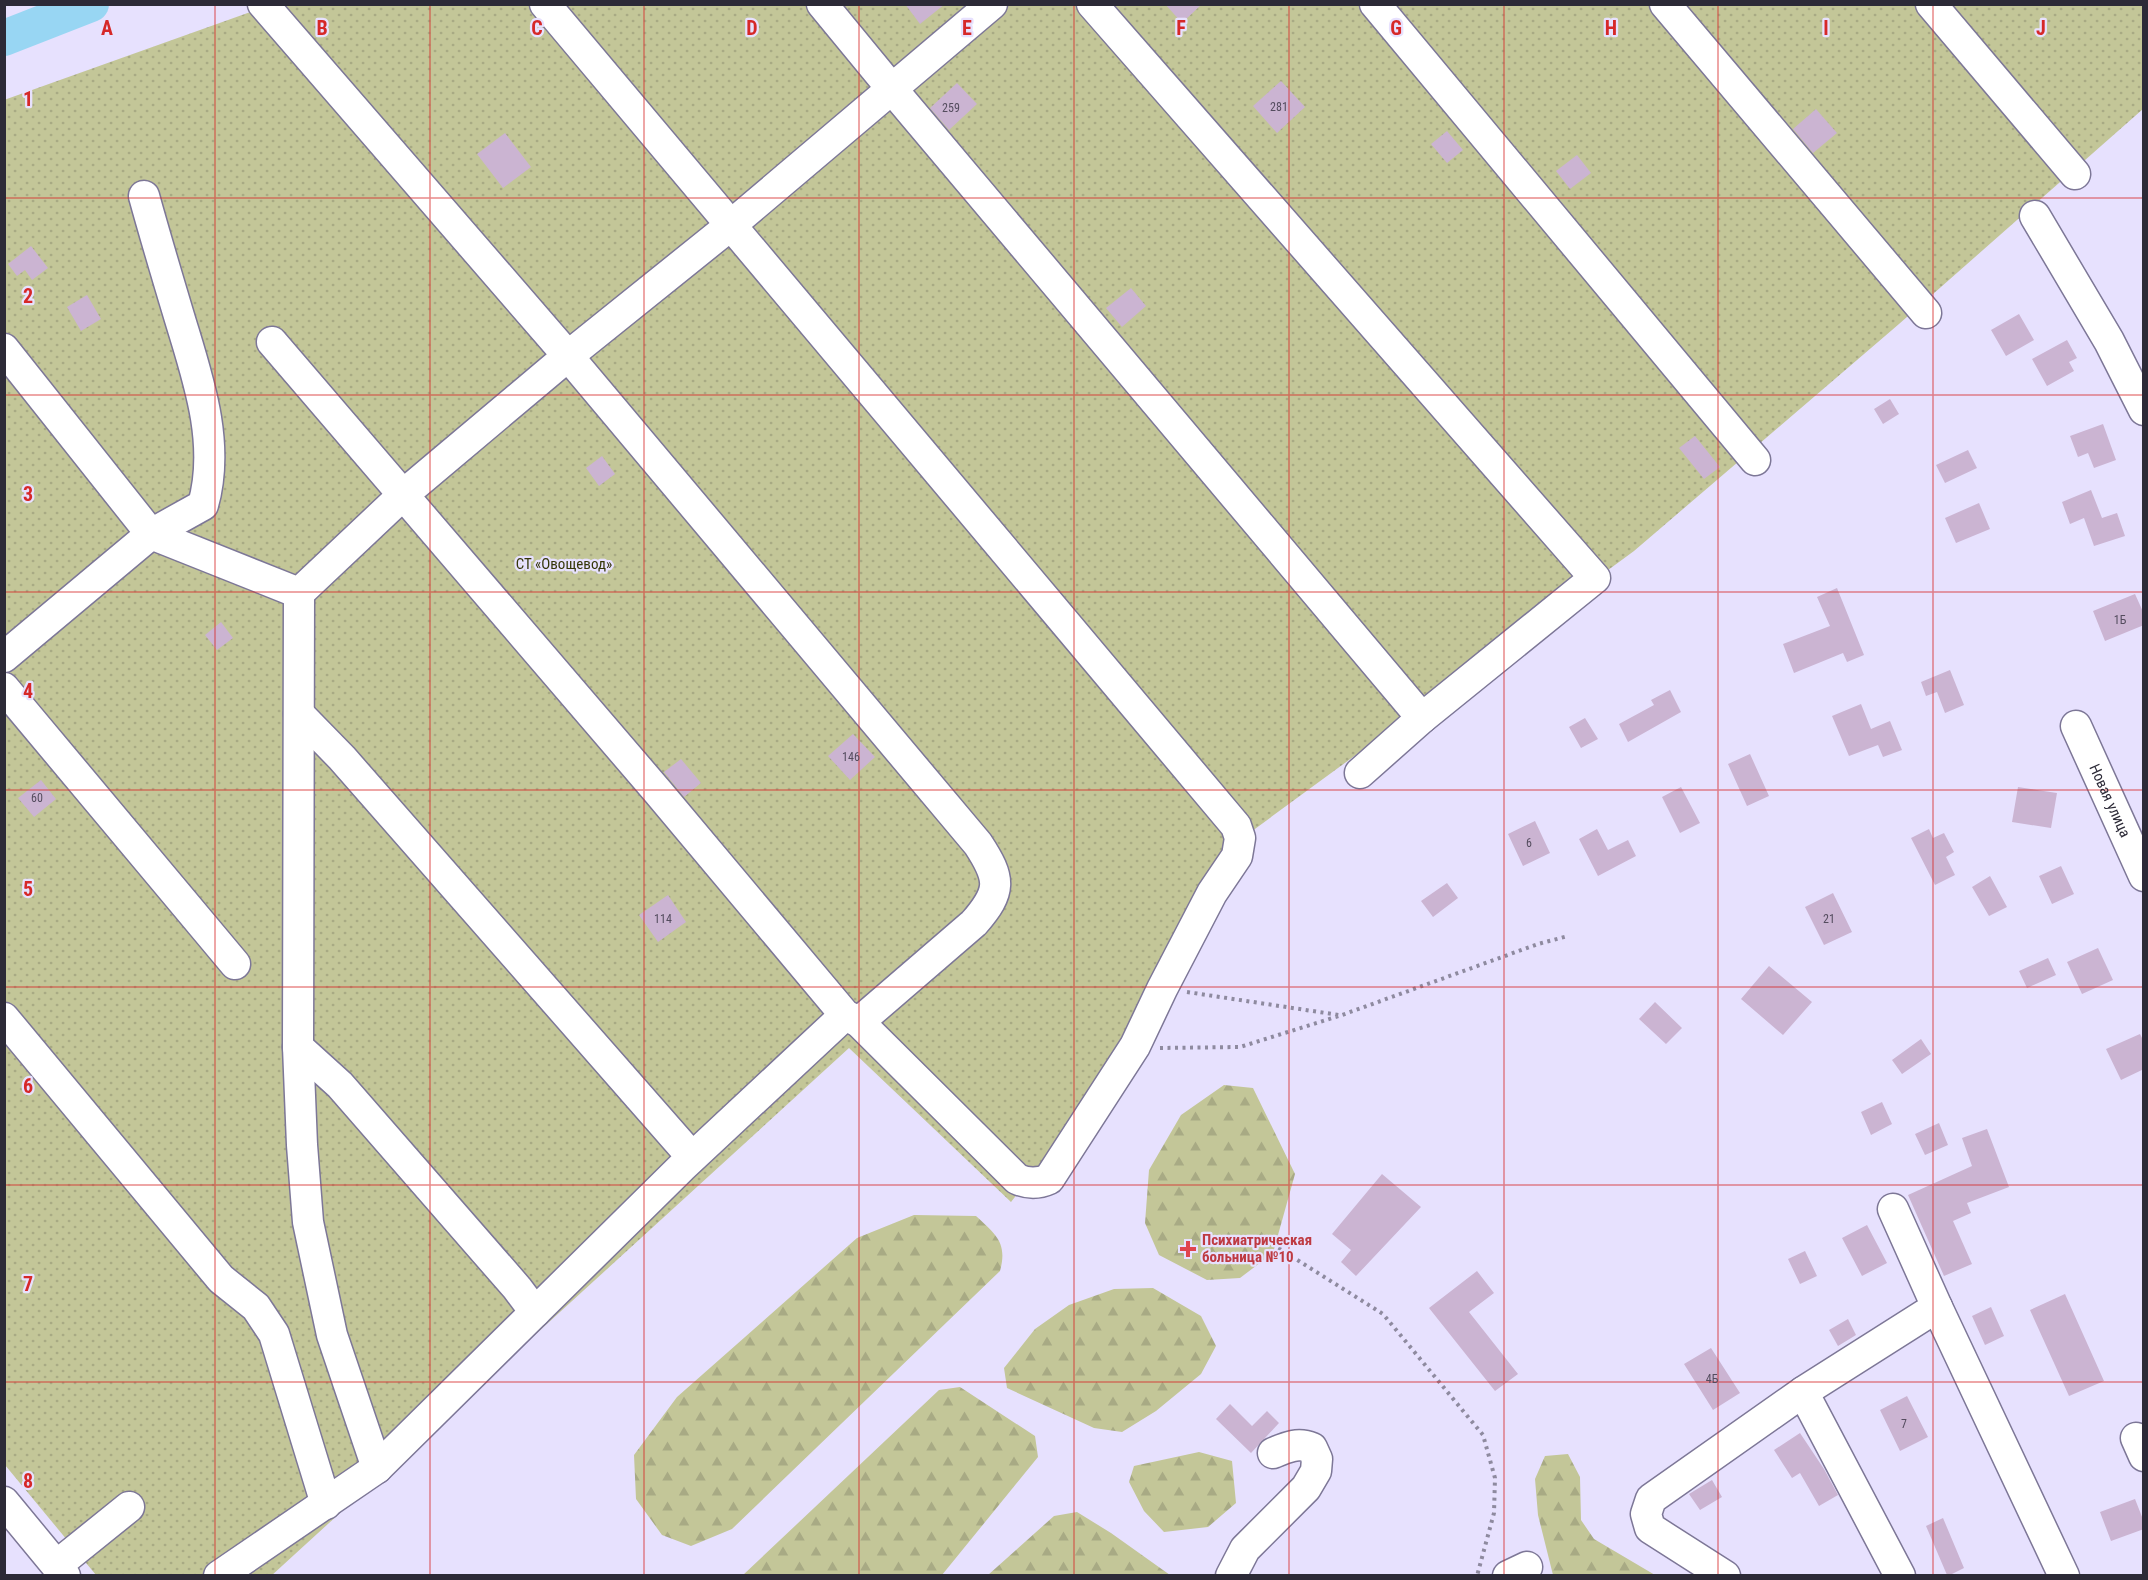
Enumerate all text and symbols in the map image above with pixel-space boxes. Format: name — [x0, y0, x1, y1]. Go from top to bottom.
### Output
text: A — [101, 16, 113, 40]
text: B — [316, 16, 328, 40]
text: C — [531, 16, 543, 40]
text: D — [746, 16, 758, 40]
text: E — [962, 16, 972, 40]
text: F — [1176, 16, 1186, 40]
text: G — [1390, 16, 1402, 40]
text: H — [1605, 16, 1617, 40]
text: I — [1823, 16, 1829, 40]
text: J — [2036, 16, 2046, 40]
text: 1 — [23, 87, 33, 111]
house number: 281 — [1270, 100, 1288, 114]
house number: 259 — [942, 101, 960, 115]
text: 2 — [23, 284, 33, 308]
text: 3 — [23, 482, 33, 506]
park label: СТ «Овощевод» — [516, 555, 612, 573]
house number: 1Б — [2114, 613, 2127, 627]
text: 4 — [23, 679, 33, 703]
house number: 146 — [842, 750, 860, 764]
street label: Новая улица — [2085, 761, 2134, 840]
house number: 60 — [31, 791, 43, 805]
house number: 6 — [1526, 836, 1532, 850]
text: 5 — [23, 877, 33, 901]
house number: 114 — [654, 912, 672, 926]
house number: 21 — [1823, 912, 1835, 926]
text: 6 — [23, 1074, 33, 1098]
place label: Психиатрическая больница №10 — [1202, 1231, 1312, 1266]
marker: Психиатрическая больница №10 — [1179, 1240, 1197, 1258]
text: 7 — [23, 1272, 33, 1296]
house number: 4Б — [1706, 1372, 1719, 1386]
house number: 7 — [1901, 1417, 1907, 1431]
text: 8 — [23, 1469, 33, 1493]

